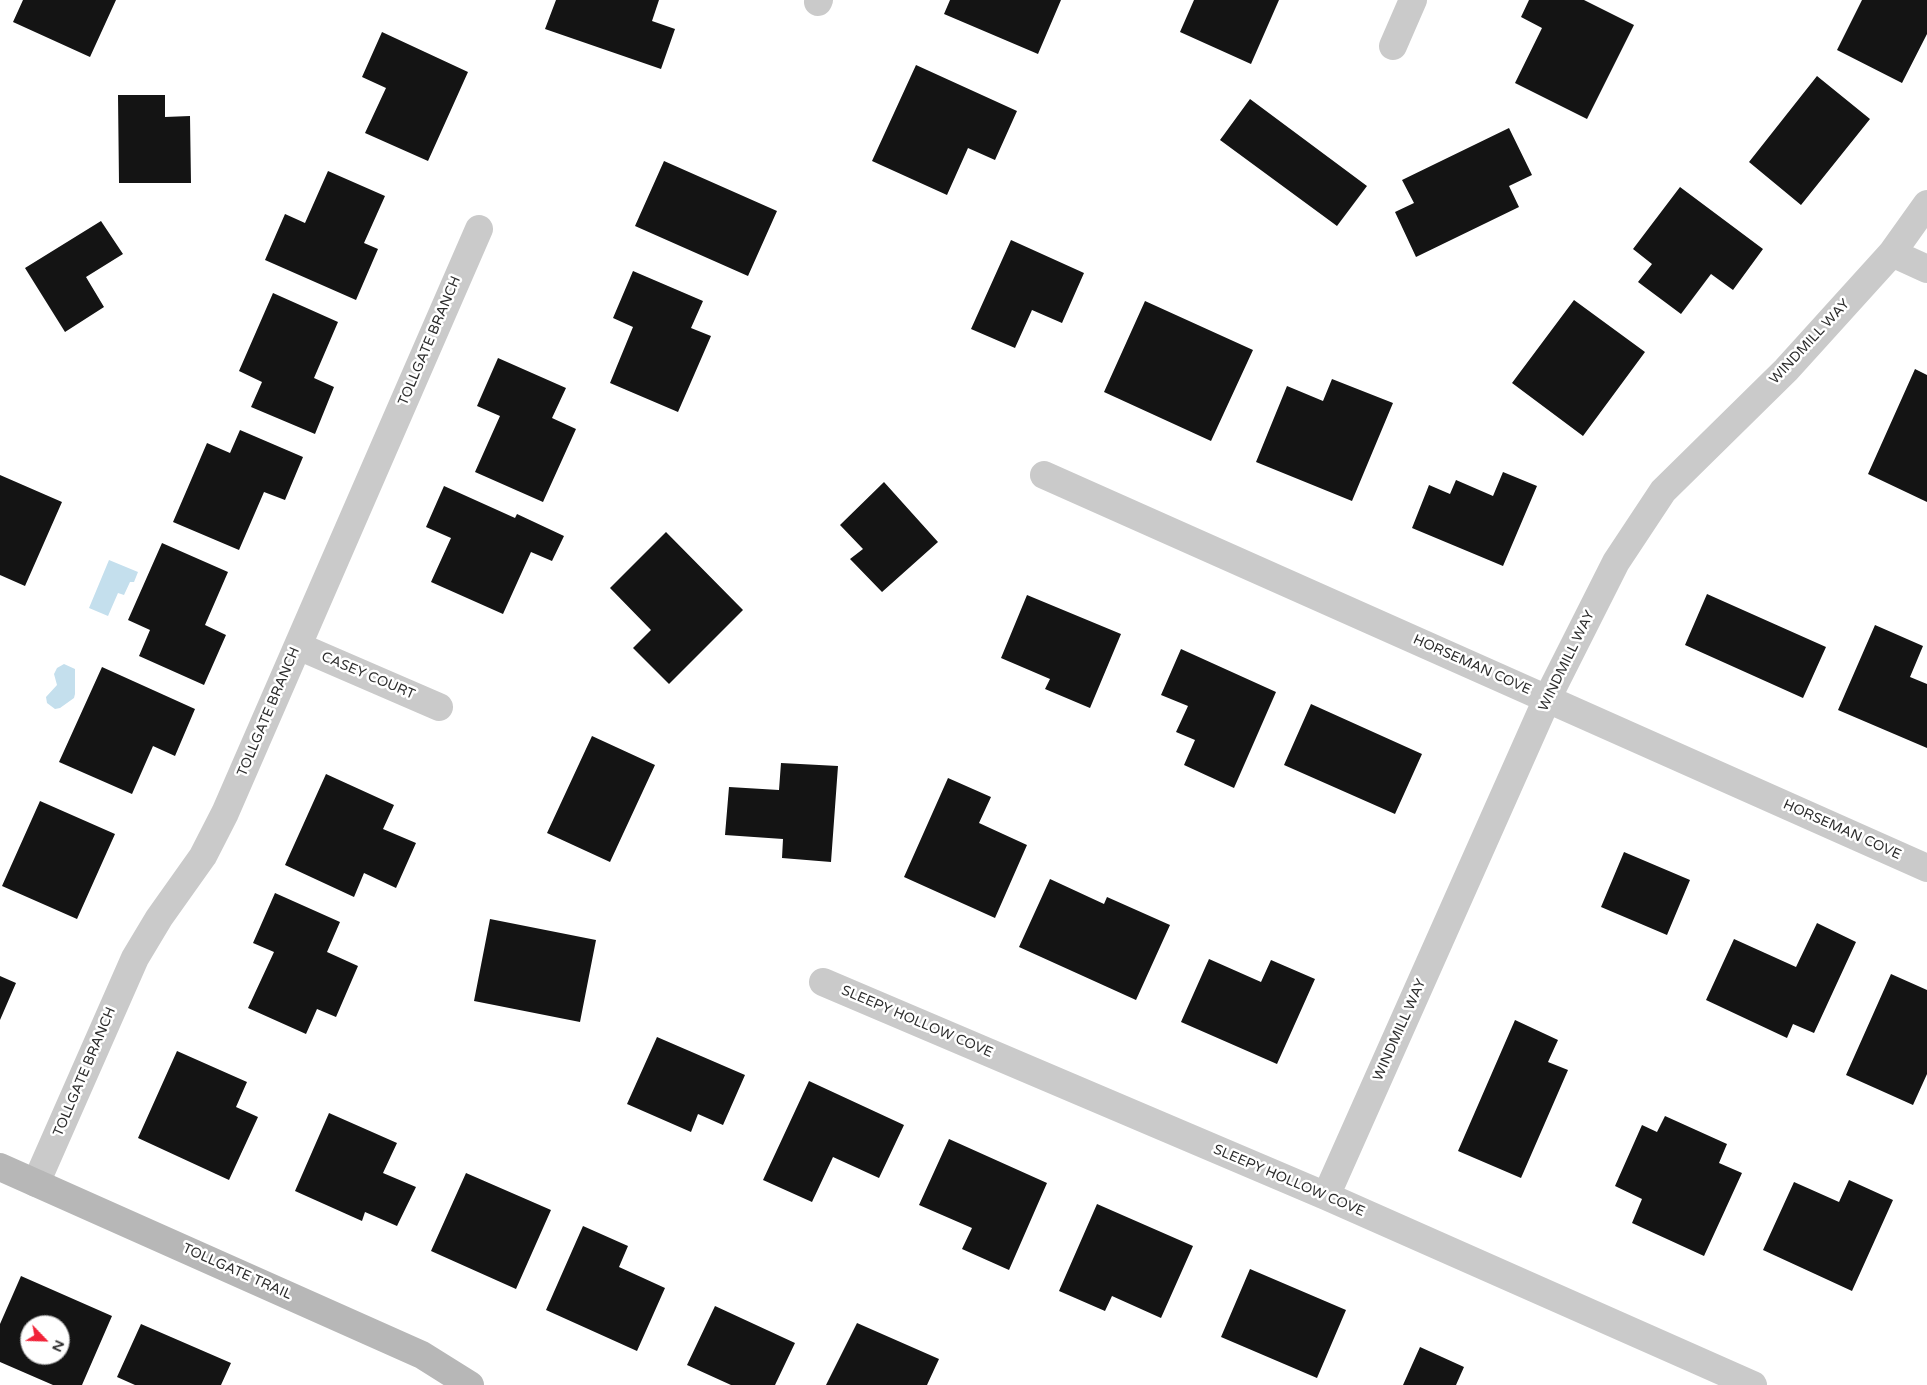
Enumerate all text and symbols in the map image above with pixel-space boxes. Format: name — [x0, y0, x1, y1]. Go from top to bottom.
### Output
street label: TOLLGATE BRANCH — [395, 274, 465, 408]
street label: WINDMILL WAY — [1766, 296, 1854, 388]
street label: WINDMILL WAY — [1535, 608, 1599, 714]
street label: HORSEMAN COVE — [1410, 631, 1534, 699]
street label: TOLLGATE BRANCH — [234, 645, 304, 779]
street label: CASEY COURT — [319, 649, 417, 703]
street label: HORSEMAN COVE — [1780, 796, 1904, 864]
street label: WINDMILL WAY — [1370, 976, 1430, 1084]
street label: SLEEPY HOLLOW COVE — [839, 982, 995, 1062]
street label: TOLLGATE BRANCH — [50, 1005, 120, 1139]
street label: SLEEPY HOLLOW COVE — [1211, 1141, 1367, 1221]
street label: TOLLGATE TRAIL — [180, 1240, 294, 1304]
north arrow — [20, 1315, 70, 1365]
text: N — [48, 1337, 68, 1354]

